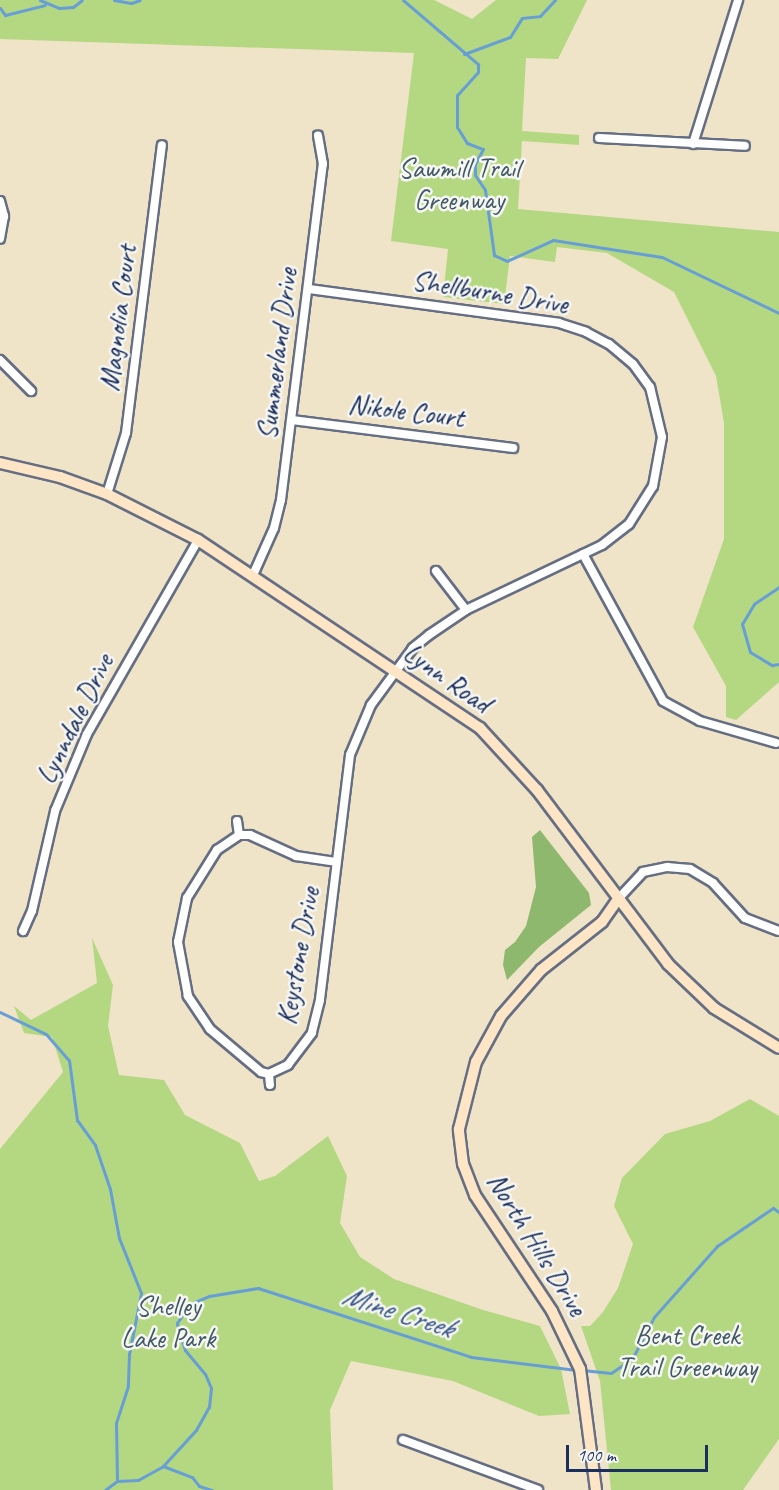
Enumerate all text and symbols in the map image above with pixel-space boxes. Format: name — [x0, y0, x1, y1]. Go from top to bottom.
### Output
park label: Sawmill Trail Greenway — [398, 151, 520, 217]
street label: Magnolia Court — [92, 243, 144, 393]
street label: Shellburne Drive — [410, 263, 570, 321]
street label: Summerland Drive — [250, 266, 304, 442]
street label: Nikole Court — [346, 387, 466, 435]
street label: Lynn Road — [397, 636, 497, 720]
street label: Lynndale Drive — [29, 649, 121, 789]
street label: Keystone Drive — [269, 885, 327, 1027]
street label: North Hills Drive — [480, 1166, 594, 1322]
water label: Mine Creek — [338, 1276, 458, 1346]
park label: Shelley Lake Park — [121, 1289, 215, 1355]
park label: Bent Creek Trail Greenway — [617, 1318, 757, 1384]
scale bar — [569, 1433, 712, 1471]
text: 100 m — [577, 1444, 616, 1466]

